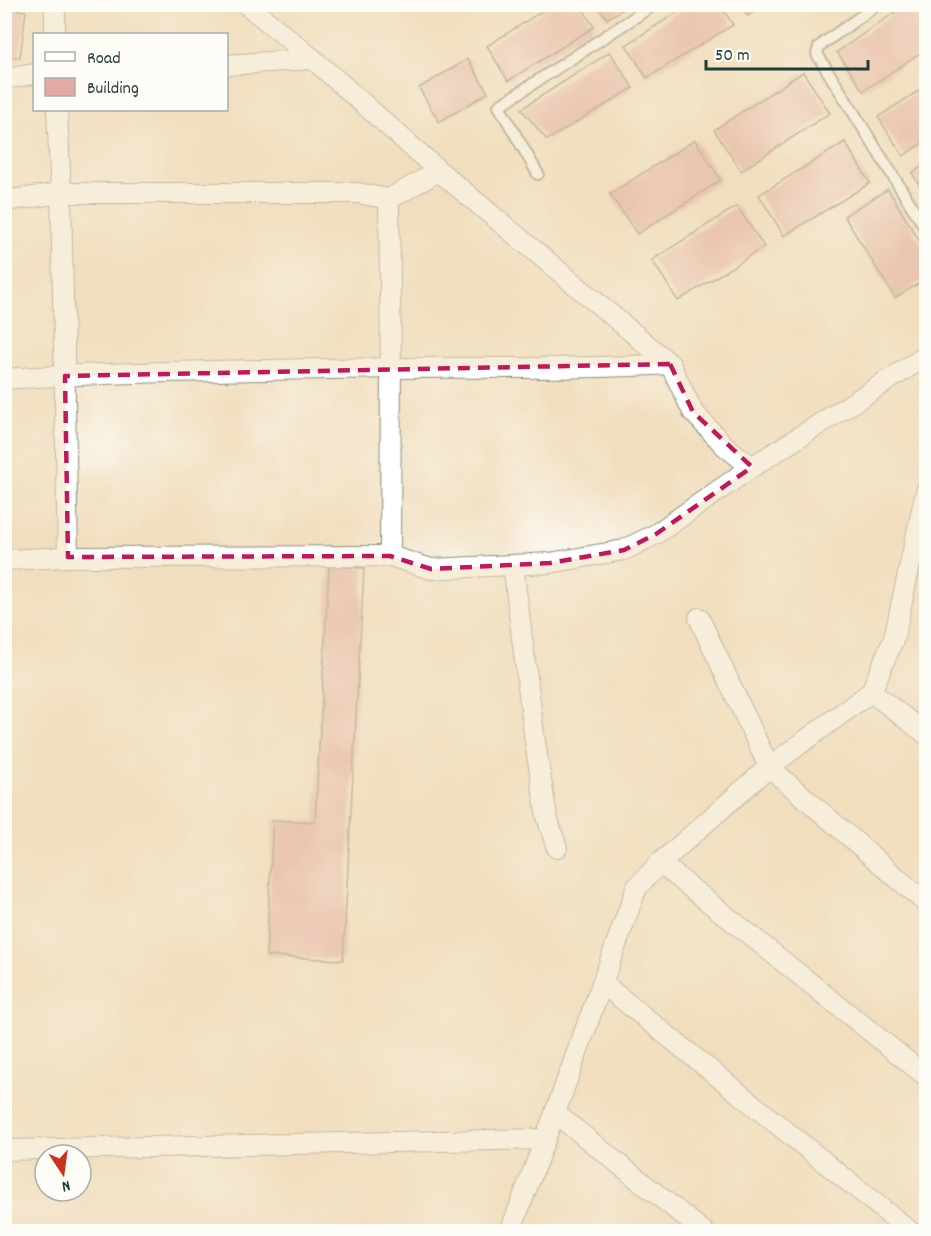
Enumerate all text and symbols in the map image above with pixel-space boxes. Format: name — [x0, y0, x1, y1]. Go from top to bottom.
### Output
legend — [33, 33, 228, 111]
scale bar — [706, 33, 868, 71]
text: 50 m — [715, 44, 750, 69]
text: Road — [87, 47, 121, 72]
text: Building — [87, 77, 139, 102]
north arrow — [33, 1143, 93, 1203]
text: N — [59, 1173, 72, 1197]

